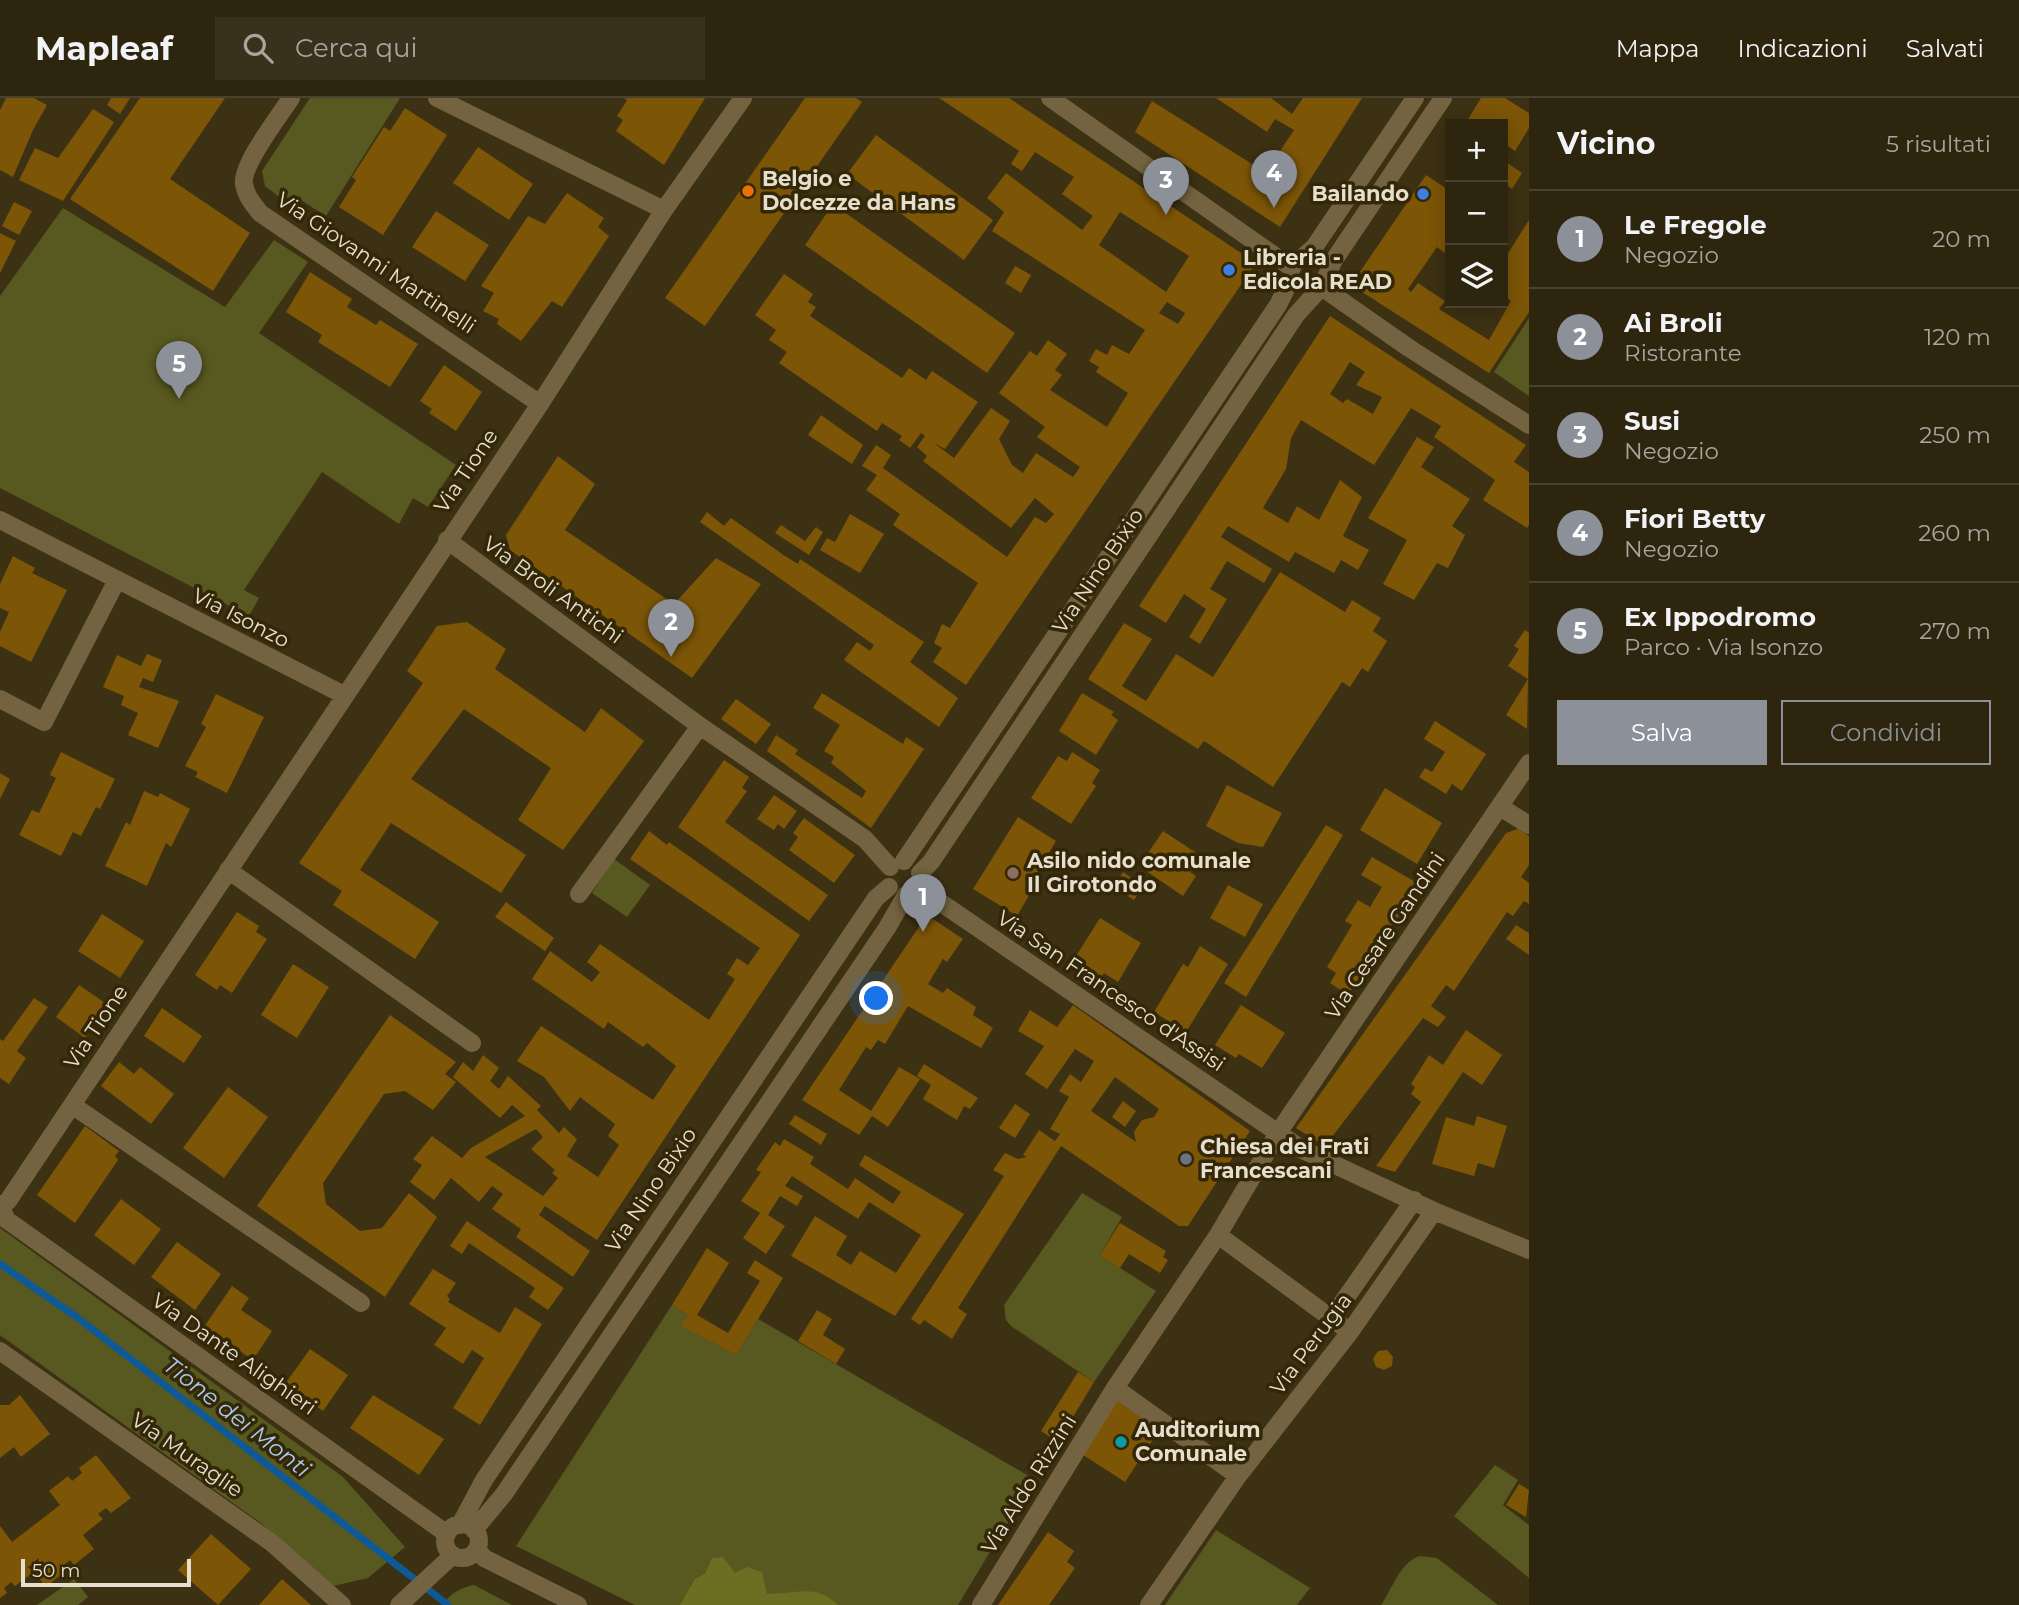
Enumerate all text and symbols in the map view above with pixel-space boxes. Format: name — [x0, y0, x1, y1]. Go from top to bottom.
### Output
search box — [215, 17, 705, 80]
text: Mapleaf — [35, 28, 173, 68]
icon: search — [239, 29, 277, 67]
text: Cerca qui — [295, 32, 418, 64]
text: Mappa — [1616, 34, 1699, 63]
text: Indicazioni — [1737, 34, 1868, 63]
text: Salvati — [1906, 34, 1984, 63]
map controls — [1445, 119, 1508, 308]
button: + — [1445, 119, 1508, 182]
text: Vicino — [1557, 125, 1655, 162]
text: 5 risultati — [1886, 130, 1991, 158]
pin: 4 — [1251, 150, 1297, 208]
pin: 3 — [1143, 157, 1189, 215]
place label: Belgio e Dolcezze da Hans — [762, 166, 956, 215]
place label: Bailando — [1311, 181, 1409, 206]
button: − — [1445, 182, 1508, 245]
marker: Belgio e Dolcezze da Hans — [740, 183, 756, 199]
marker: Bailando — [1415, 186, 1431, 202]
street label: Via Giovanni Martinelli — [272, 187, 481, 339]
text: Le Fregole — [1624, 209, 1767, 241]
text: 1 — [1575, 225, 1585, 253]
text: 20 m — [1932, 225, 1991, 253]
text: Negozio — [1624, 241, 1719, 269]
place label: Libreria - Edicola READ — [1243, 245, 1392, 294]
button: layers — [1445, 245, 1508, 308]
marker: Libreria - Edicola READ — [1221, 262, 1237, 278]
text: Ai Broli — [1624, 307, 1723, 339]
text: 2 — [1573, 323, 1587, 351]
text: 120 m — [1924, 323, 1991, 351]
text: Ristorante — [1624, 339, 1742, 367]
pin: 5 — [156, 341, 202, 399]
text: Susi — [1624, 405, 1680, 437]
text: 3 — [1573, 421, 1587, 449]
text: 250 m — [1919, 421, 1991, 449]
street label: Via Tione — [428, 424, 503, 517]
text: Negozio — [1624, 437, 1719, 465]
text: Fiori Betty — [1624, 503, 1765, 535]
street label: Via Nino Bixio — [1047, 504, 1148, 638]
text: 4 — [1572, 519, 1588, 547]
text: 260 m — [1918, 519, 1991, 547]
street label: Via Broli Antichi — [479, 530, 628, 649]
text: Negozio — [1624, 535, 1719, 563]
street label: Via Isonzo — [189, 582, 294, 653]
pin: 2 — [648, 599, 694, 657]
text: Ex Ippodromo — [1624, 601, 1816, 633]
text: 5 — [1573, 617, 1587, 645]
text: 270 m — [1919, 617, 1991, 645]
text: Parco · Via Isonzo — [1624, 633, 1823, 661]
button: Salva — [1557, 700, 1767, 765]
button: Condividi — [1781, 700, 1991, 765]
street label: Via Cesare Gandini — [1319, 847, 1450, 1024]
place label: Asilo nido comunale Il Girotondo — [1026, 848, 1251, 897]
marker: Asilo nido comunale Il Girotondo — [1005, 865, 1021, 881]
pin: 1 — [900, 874, 946, 932]
street label: Via San Francesco d'Assisi — [993, 905, 1230, 1076]
street label: Via Tione — [58, 980, 133, 1073]
your location — [859, 981, 893, 1015]
street label: Via Nino Bixio — [600, 1123, 701, 1257]
place label: Chiesa dei Frati Francescani — [1200, 1134, 1369, 1183]
marker: Chiesa dei Frati Francescani — [1178, 1151, 1194, 1167]
street label: Via Dante Alighieri — [147, 1287, 321, 1420]
street label: Via Perugia — [1264, 1288, 1357, 1399]
water label: Tione dei Monti — [158, 1351, 317, 1483]
street label: Via Muraglie — [127, 1407, 248, 1502]
street label: Via Aldo Rizzini — [976, 1410, 1081, 1558]
place label: Auditorium Comunale — [1134, 1417, 1260, 1466]
marker: Auditorium Comunale — [1113, 1434, 1129, 1450]
scale bar — [21, 1556, 191, 1588]
text: 50 m — [32, 1559, 80, 1582]

